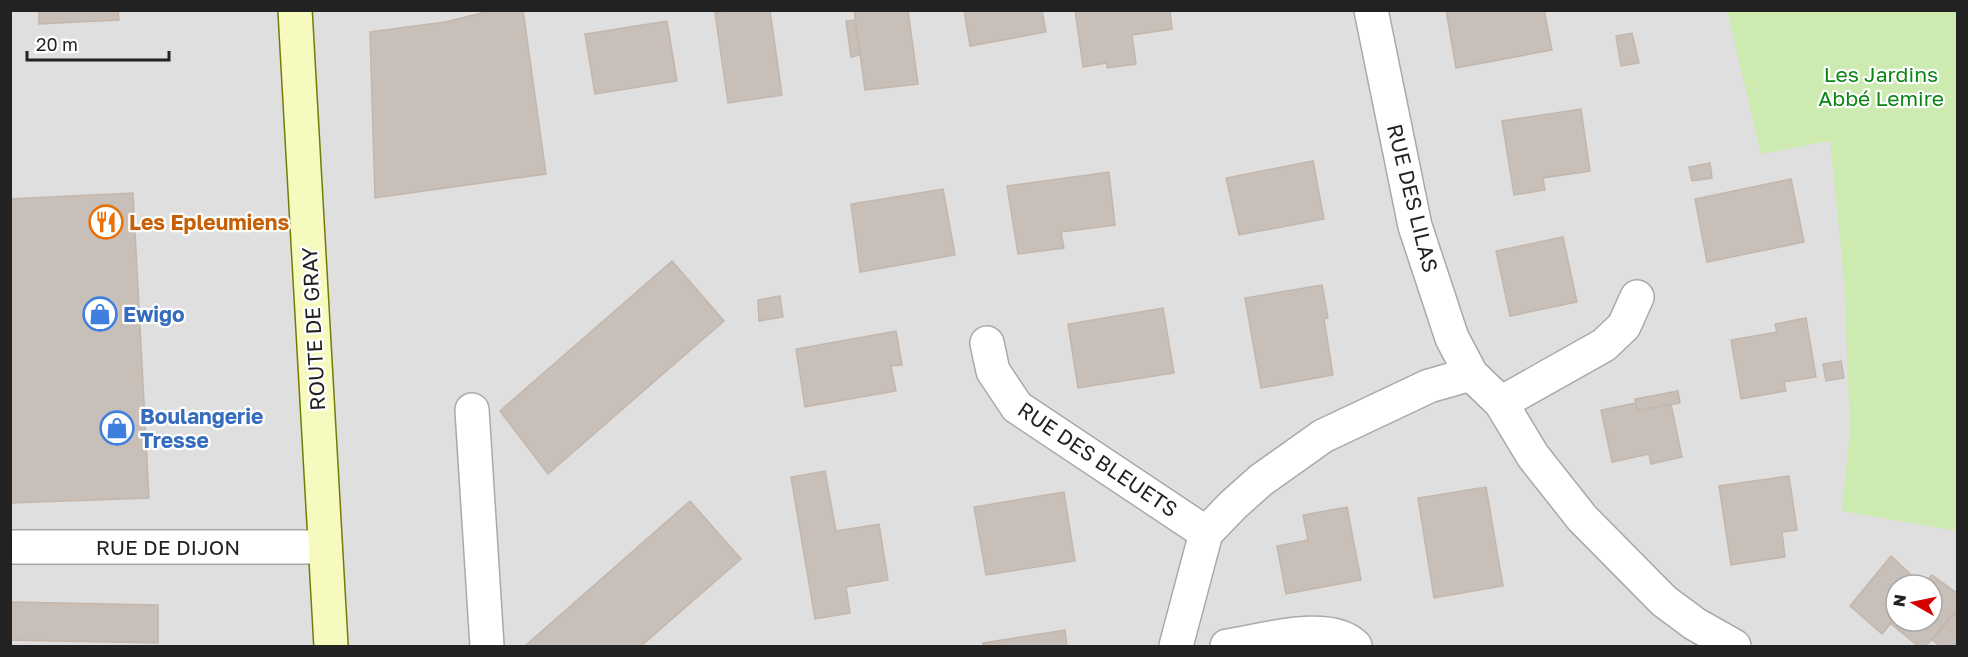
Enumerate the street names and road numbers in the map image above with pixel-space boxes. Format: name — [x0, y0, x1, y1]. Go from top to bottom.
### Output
street label: RUE DES LILAS — [1382, 121, 1444, 275]
street label: ROUTE DE GRAY — [296, 246, 330, 411]
street label: RUE DES BLEUETS — [1013, 396, 1183, 522]
street label: RUE DE DIJON — [96, 534, 240, 560]

